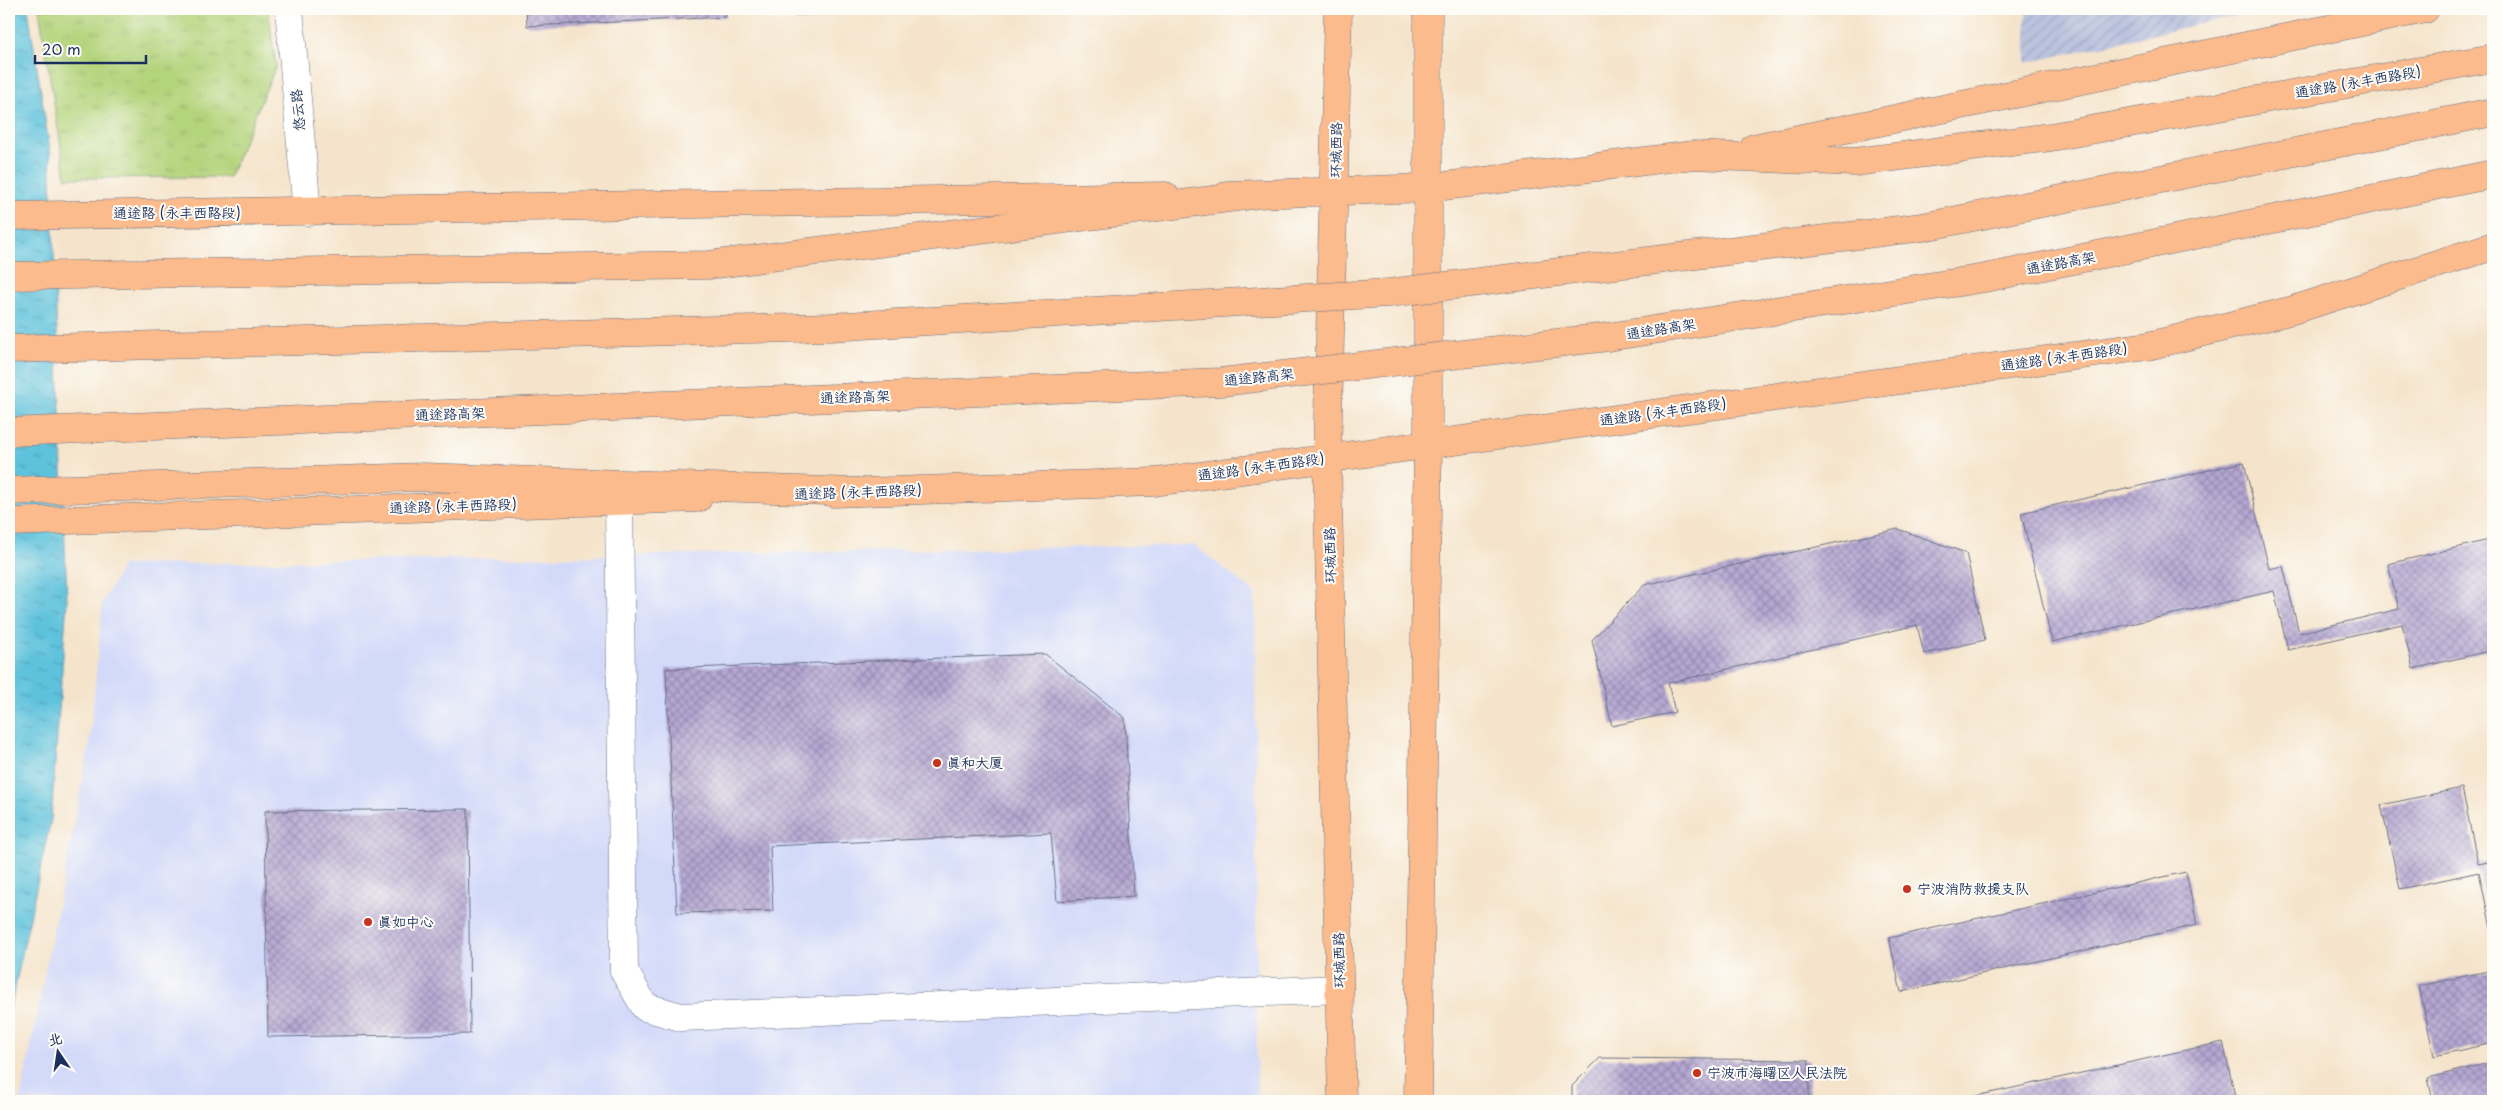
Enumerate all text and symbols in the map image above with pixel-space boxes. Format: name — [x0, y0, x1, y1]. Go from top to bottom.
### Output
scale bar — [35, 32, 146, 64]
text: 20 m — [42, 37, 81, 60]
street label: 通途路 (永丰西路段) — [2293, 60, 2423, 103]
street label: 悠云路 — [285, 88, 310, 132]
street label: 环城西路 — [1325, 122, 1346, 178]
street label: 通途路 (永丰西路段) — [113, 202, 241, 223]
street label: 通途路高架 — [2025, 246, 2097, 279]
street label: 通途路高架 — [1625, 313, 1697, 344]
street label: 通途路 (永丰西路段) — [1999, 337, 2129, 376]
street label: 通途路高架 — [1223, 362, 1295, 391]
street label: 通途路高架 — [820, 385, 890, 408]
street label: 通途路 (永丰西路段) — [1598, 392, 1728, 431]
street label: 通途路高架 — [415, 402, 485, 425]
street label: 通途路 (永丰西路段) — [1196, 447, 1326, 486]
street label: 通途路 (永丰西路段) — [794, 479, 922, 504]
street label: 通途路 (永丰西路段) — [389, 493, 517, 518]
street label: 环城西路 — [1319, 527, 1340, 583]
place label: 真和大厦 — [947, 752, 1003, 773]
marker: 真和大厦 — [931, 757, 943, 769]
place label: 宁波消防救援支队 — [1917, 878, 2029, 899]
marker: 宁波消防救援支队 — [1901, 883, 1913, 895]
place label: 真如中心 — [378, 911, 434, 932]
marker: 真如中心 — [362, 916, 374, 928]
street label: 环城西路 — [1328, 932, 1349, 988]
text: 北 — [46, 1027, 64, 1051]
north arrow — [32, 1028, 82, 1078]
place label: 宁波市海曙区人民法院 — [1707, 1062, 1847, 1083]
marker: 宁波市海曙区人民法院 — [1691, 1067, 1703, 1079]

